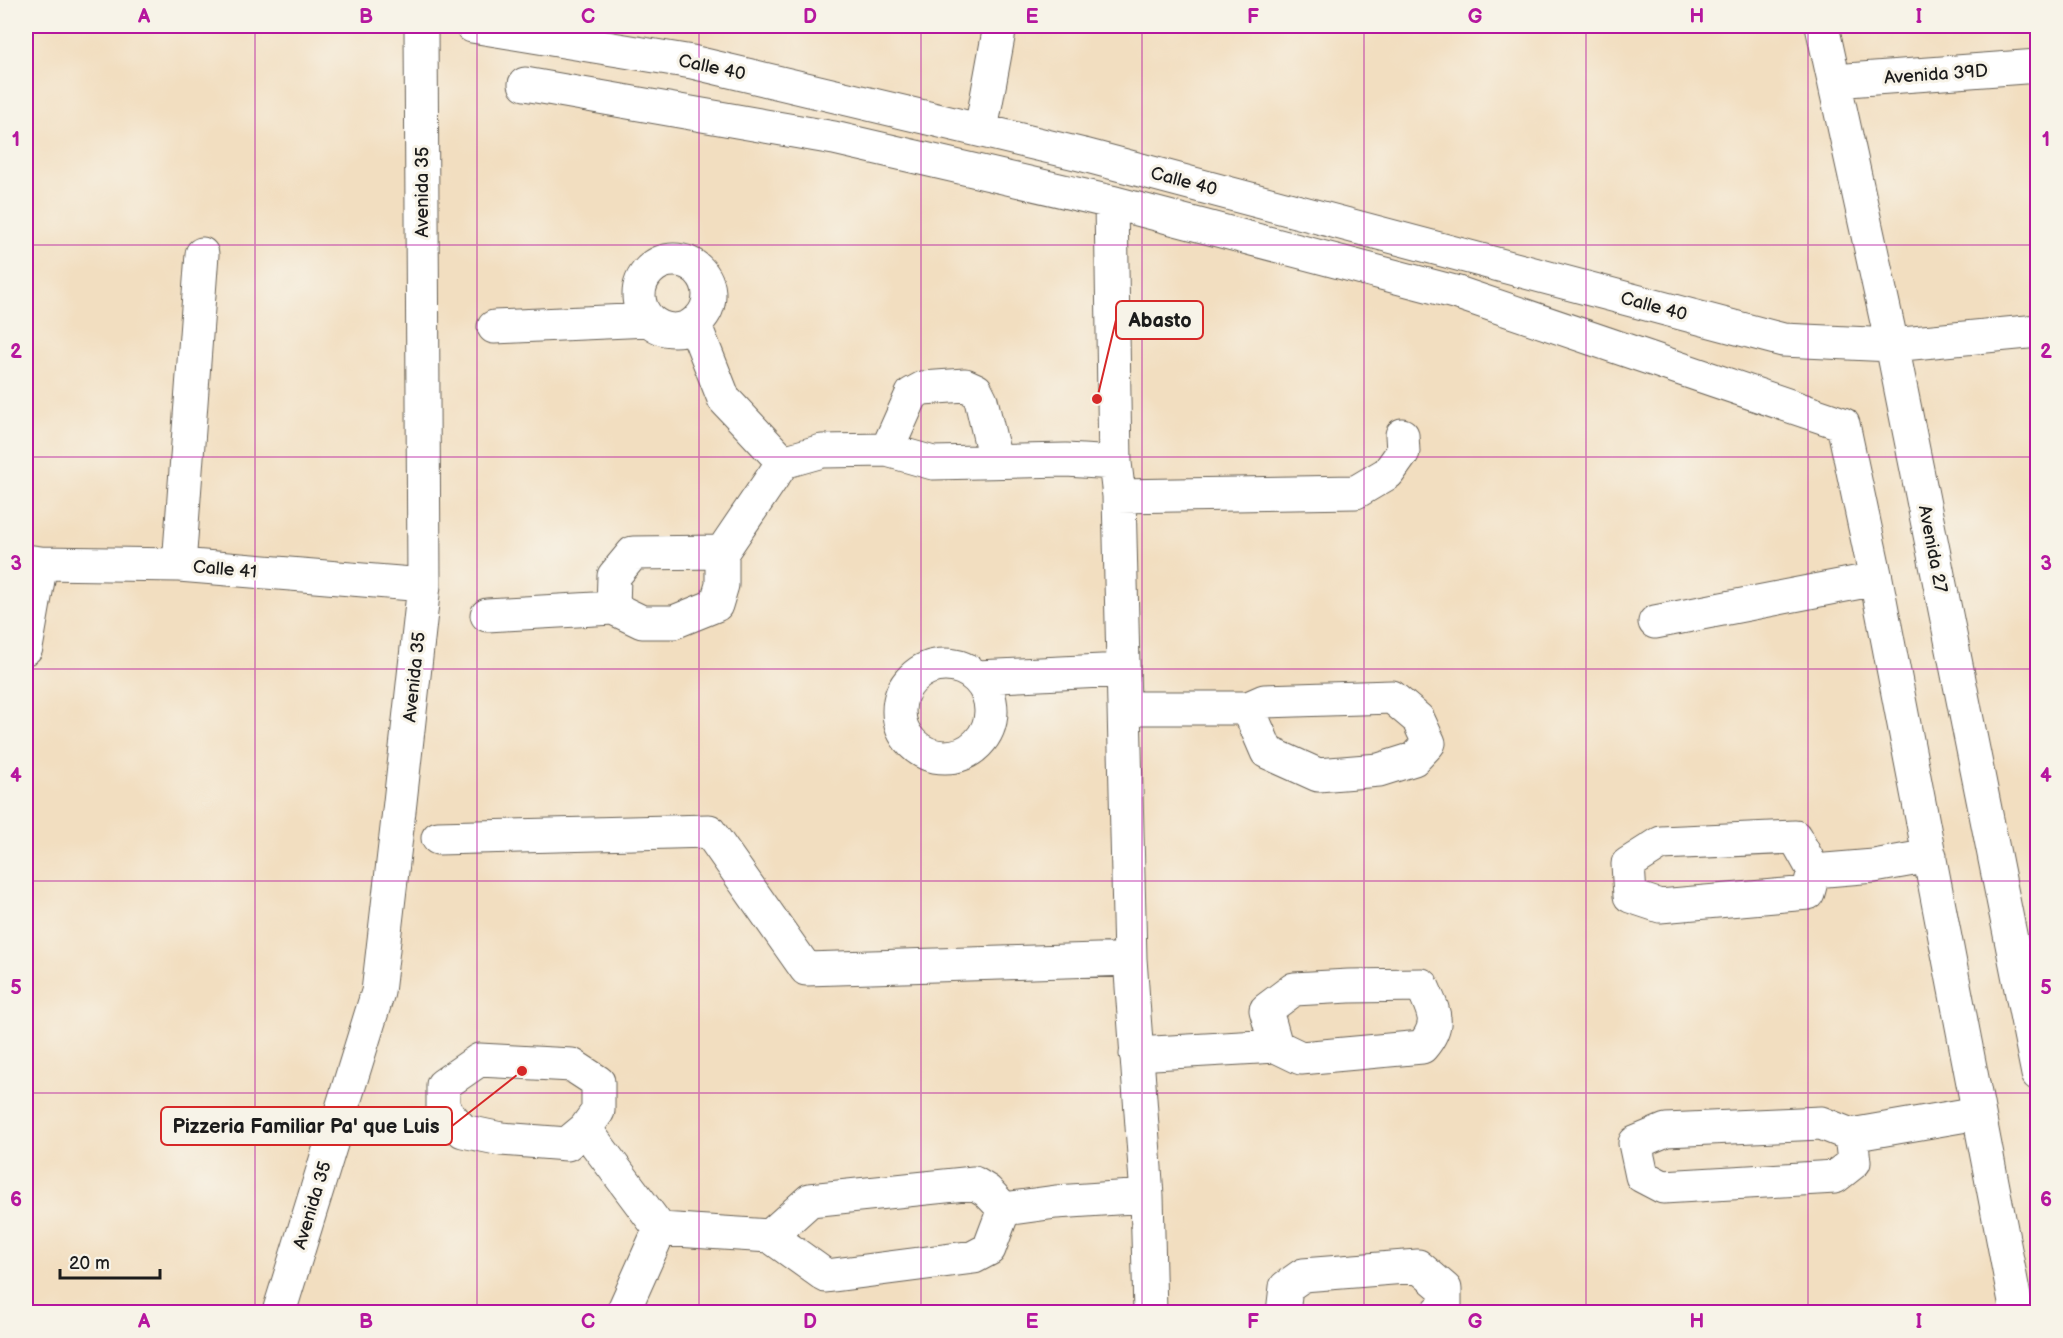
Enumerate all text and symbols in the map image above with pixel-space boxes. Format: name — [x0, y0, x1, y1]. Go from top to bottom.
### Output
text: A — [137, 5, 151, 29]
text: B — [359, 5, 373, 29]
text: C — [581, 5, 595, 29]
text: D — [803, 5, 817, 29]
text: E — [1026, 5, 1039, 29]
text: F — [1247, 5, 1259, 29]
text: G — [1468, 5, 1483, 29]
text: H — [1690, 5, 1704, 29]
text: I — [1916, 5, 1922, 29]
street label: Calle 40 — [676, 50, 747, 85]
street label: Avenida 39D — [1883, 60, 1989, 89]
text: 1 — [12, 128, 20, 152]
text: 1 — [2042, 128, 2050, 152]
street label: Avenida 35 — [412, 147, 433, 237]
street label: Calle 40 — [1148, 163, 1219, 200]
street label: Calle 40 — [1618, 288, 1689, 325]
callout: Abasto — [1116, 301, 1203, 339]
text: Abasto — [1127, 309, 1192, 333]
text: 2 — [10, 340, 22, 364]
text: 2 — [2040, 340, 2052, 364]
street label: Avenida 27 — [1914, 503, 1951, 595]
text: 3 — [10, 552, 22, 576]
text: 3 — [2040, 552, 2052, 576]
street label: Calle 41 — [192, 556, 258, 583]
street label: Avenida 35 — [399, 631, 430, 723]
text: 4 — [10, 764, 22, 788]
text: 4 — [2040, 764, 2052, 788]
text: 5 — [10, 976, 22, 1000]
text: 5 — [2040, 976, 2052, 1000]
callout: Pizzeria Familiar Pa' que Luis — [161, 1107, 452, 1145]
text: Pizzeria Familiar Pa' que Luis — [172, 1115, 440, 1139]
street label: Avenida 35 — [289, 1159, 336, 1252]
text: 6 — [10, 1188, 22, 1212]
text: 6 — [2040, 1188, 2052, 1212]
scale bar — [60, 1242, 160, 1280]
text: 20 m — [69, 1253, 110, 1274]
text: A — [137, 1310, 151, 1334]
text: B — [359, 1310, 373, 1334]
text: C — [581, 1310, 595, 1334]
text: D — [803, 1310, 817, 1334]
text: E — [1026, 1310, 1039, 1334]
text: F — [1247, 1310, 1259, 1334]
text: G — [1468, 1310, 1483, 1334]
text: H — [1690, 1310, 1704, 1334]
text: I — [1916, 1310, 1922, 1334]

